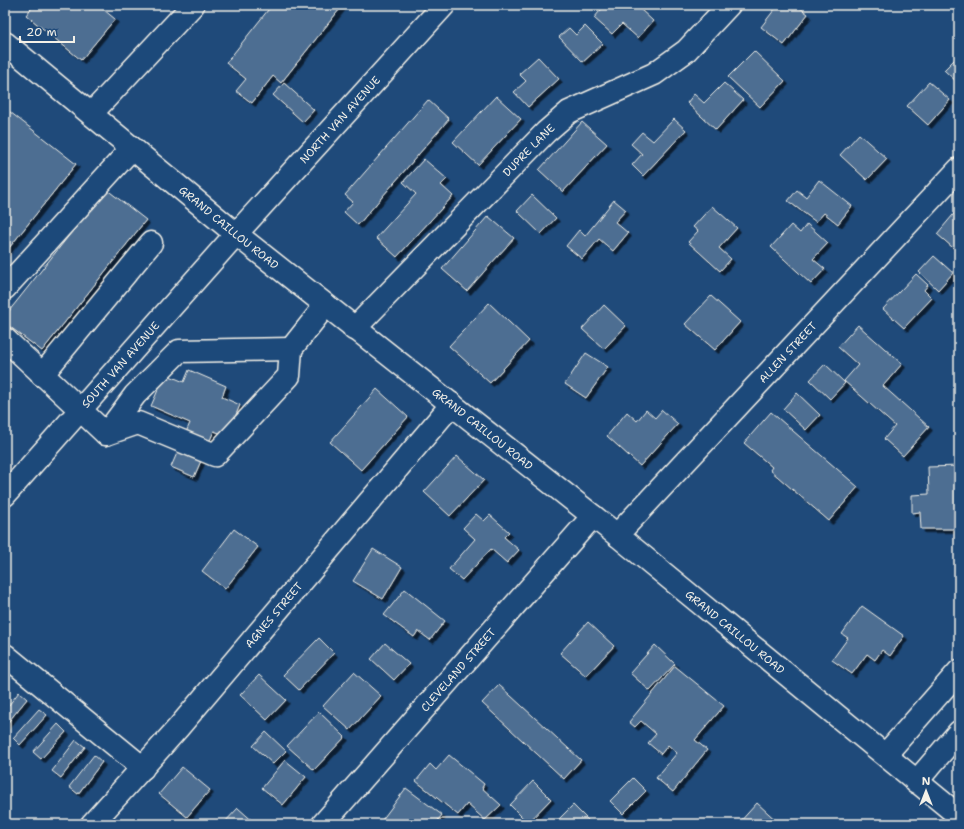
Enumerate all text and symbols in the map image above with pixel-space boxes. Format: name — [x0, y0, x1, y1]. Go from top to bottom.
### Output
scale bar — [20, 18, 74, 44]
text: 20 m — [26, 24, 57, 40]
street label: NORTH VAN AVENUE — [297, 73, 384, 167]
street label: DUPRE LANE — [500, 121, 558, 180]
street label: GRAND CAILLOU ROAD — [175, 183, 282, 273]
street label: SOUTH VAN AVENUE — [78, 319, 163, 411]
street label: ALLEN STREET — [756, 319, 820, 387]
street label: GRAND CAILLOU ROAD — [429, 385, 536, 474]
street label: AGNES STREET — [242, 579, 306, 651]
street label: GRAND CAILLOU ROAD — [682, 587, 787, 678]
street label: CLEVELAND STREET — [418, 625, 499, 715]
north arrow — [906, 771, 946, 811]
text: N — [922, 774, 931, 789]

